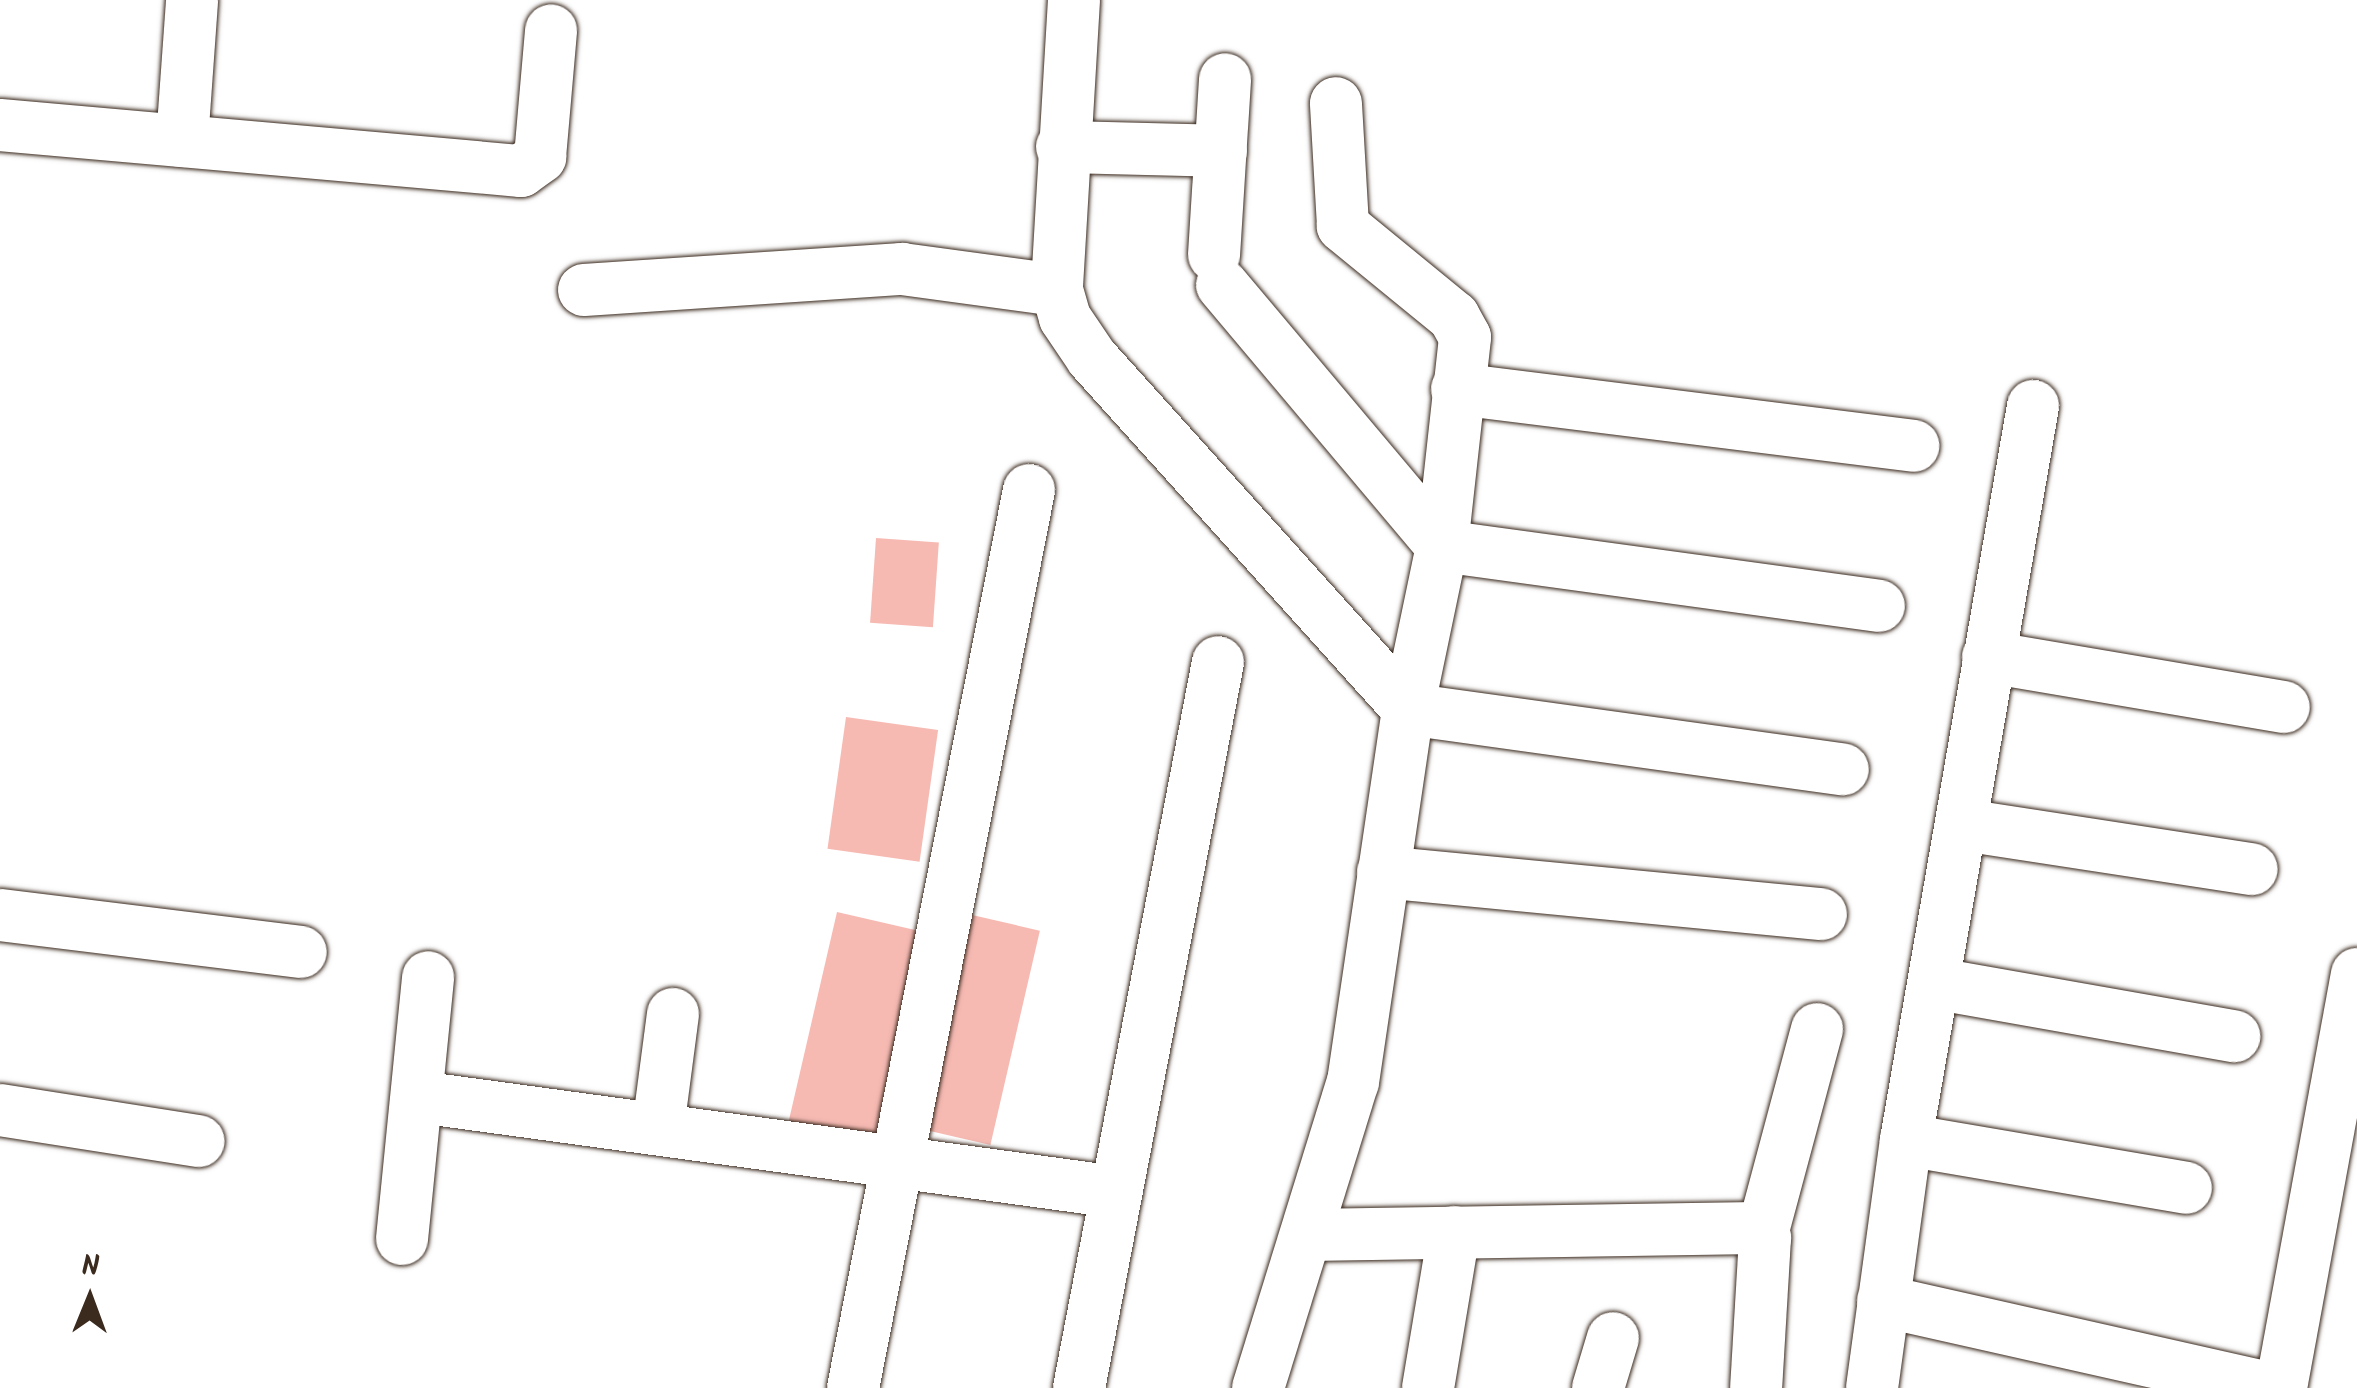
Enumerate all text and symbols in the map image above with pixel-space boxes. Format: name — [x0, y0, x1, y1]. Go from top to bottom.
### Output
text: N — [81, 1245, 100, 1290]
north arrow — [40, 1248, 140, 1348]

